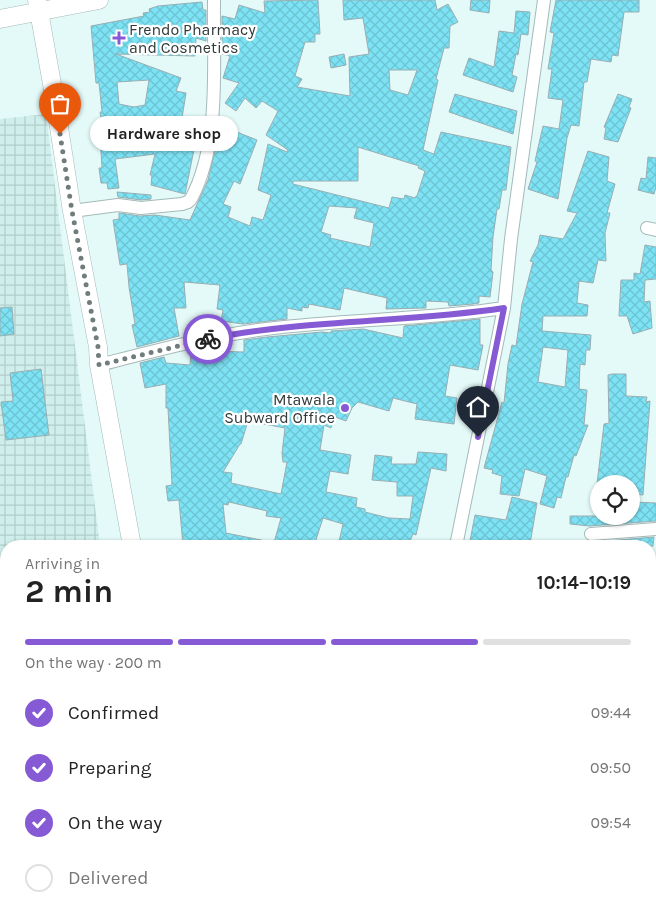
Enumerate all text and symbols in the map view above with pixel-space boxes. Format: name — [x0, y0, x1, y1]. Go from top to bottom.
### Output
place label: Frendo Pharmacy and Cosmetics — [129, 20, 256, 57]
marker: Frendo Pharmacy and Cosmetics — [113, 32, 125, 44]
pin — [39, 83, 81, 134]
icon: bag — [46, 90, 74, 118]
callout: Hardware shop — [90, 116, 238, 152]
text: Hardware shop — [107, 124, 221, 143]
courier — [183, 314, 233, 364]
icon: bike — [194, 325, 222, 353]
pin — [457, 386, 499, 437]
place label: Mtawala Subward Office — [224, 390, 335, 427]
icon: home — [464, 393, 492, 421]
marker: Mtawala Subward Office — [339, 402, 351, 414]
map controls — [590, 475, 640, 525]
button: locate — [590, 475, 640, 525]
text: Arriving in — [25, 554, 100, 573]
text: 10:14–10:19 — [537, 572, 631, 594]
text: 2 min — [25, 573, 113, 610]
text: On the way · 200 m — [25, 653, 162, 672]
icon: check — [25, 699, 53, 727]
text: Confirmed — [68, 702, 159, 724]
text: 09:44 — [591, 703, 631, 722]
icon: check — [25, 754, 53, 782]
text: Preparing — [68, 757, 151, 779]
text: 09:50 — [590, 758, 631, 777]
icon: check — [25, 809, 53, 837]
text: On the way — [68, 812, 162, 834]
text: 09:54 — [591, 813, 631, 832]
text: Delivered — [68, 867, 148, 889]

